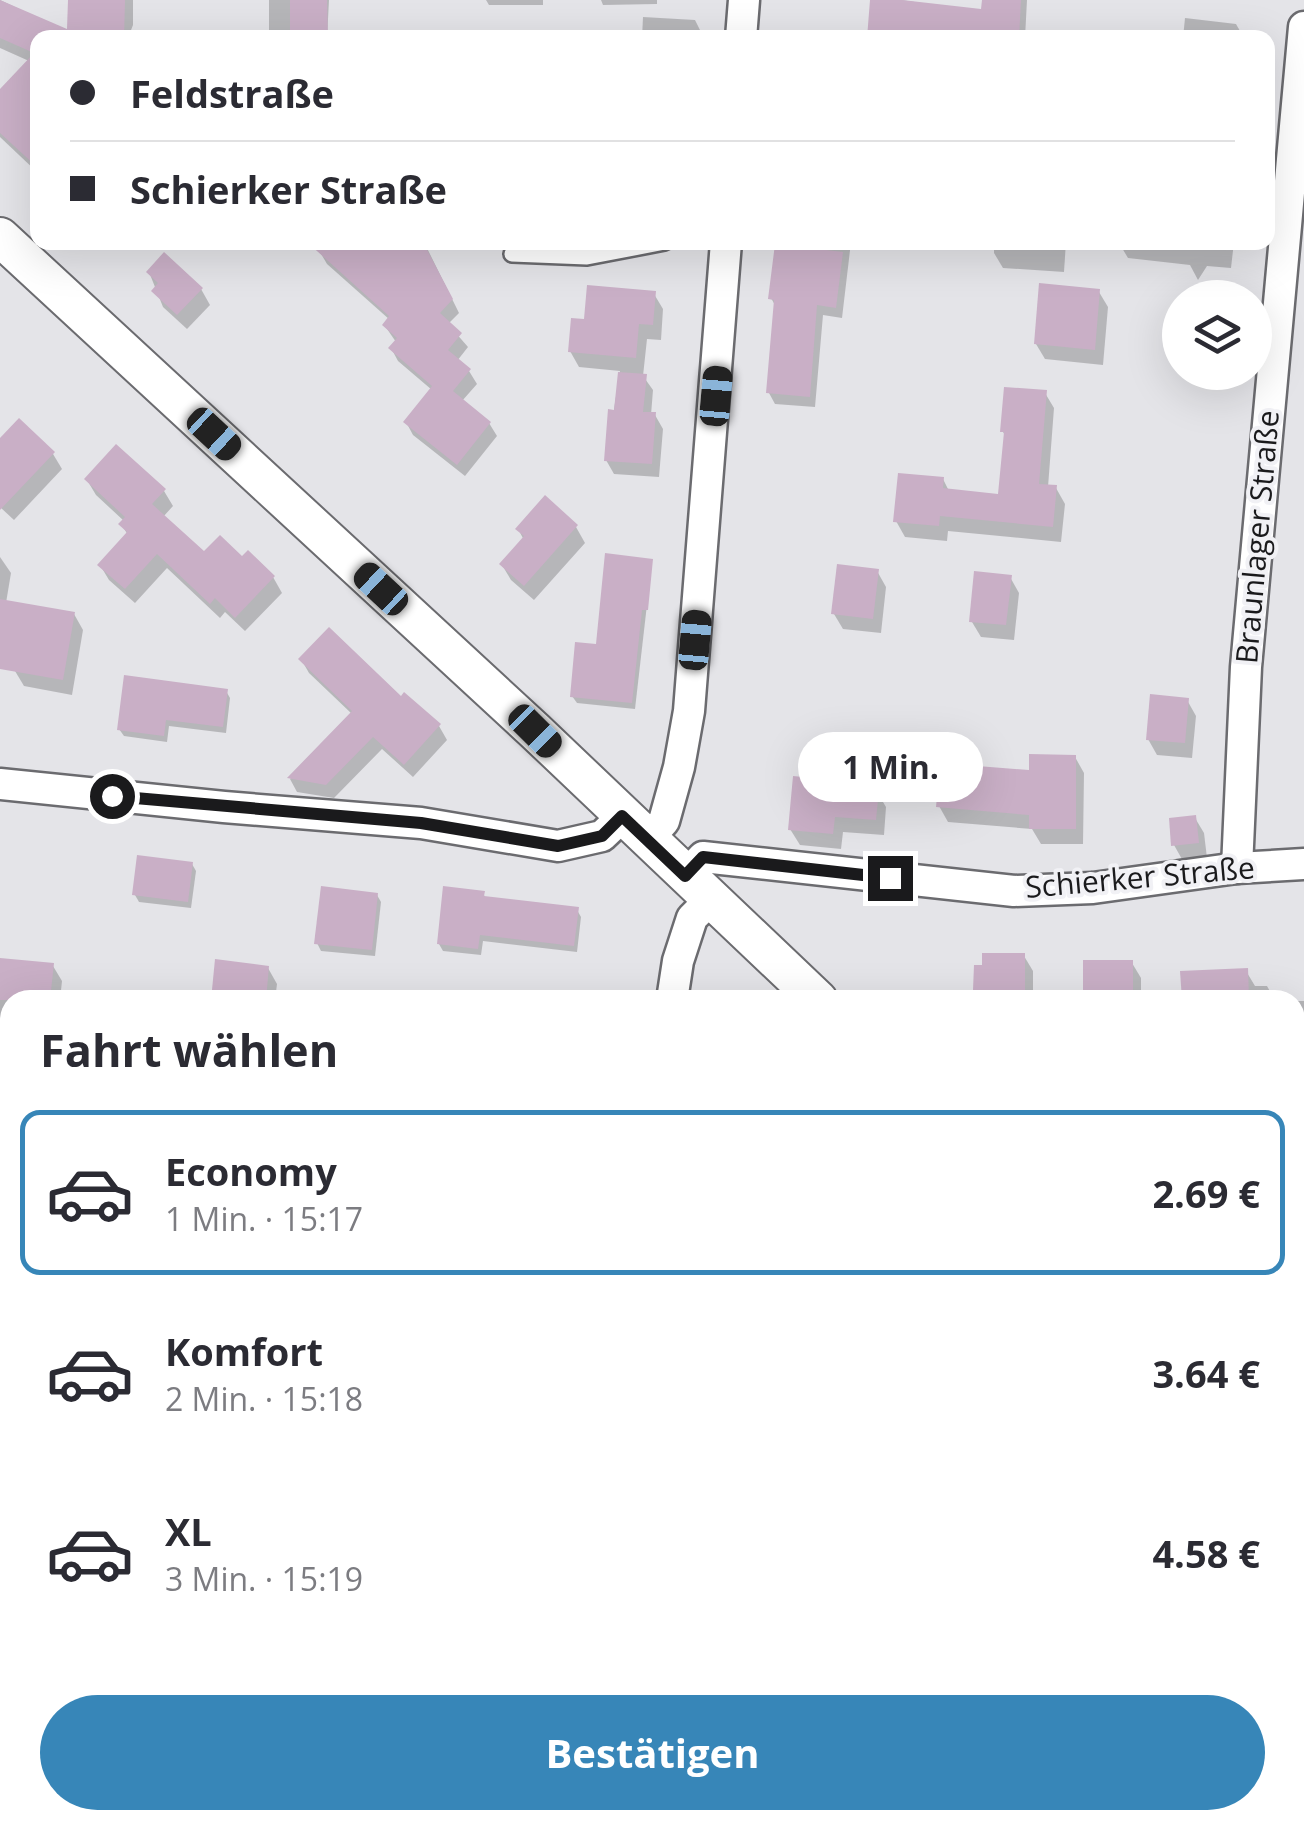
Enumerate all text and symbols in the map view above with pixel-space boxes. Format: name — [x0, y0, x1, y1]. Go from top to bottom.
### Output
text: Feldstraße — [130, 67, 334, 119]
text: Schierker Straße — [130, 163, 447, 215]
map controls — [1162, 280, 1272, 390]
button: layers — [1162, 280, 1272, 390]
car — [698, 365, 734, 427]
car — [182, 403, 246, 465]
street label: Braunlager Straße — [1225, 408, 1288, 665]
car — [349, 558, 413, 620]
car — [677, 609, 713, 671]
car — [503, 699, 567, 763]
callout: 1 Min. — [798, 733, 982, 803]
text: 1 Min. — [842, 745, 939, 788]
route start — [90, 774, 135, 819]
street label: Schierker Straße — [1023, 846, 1256, 907]
route end — [868, 856, 913, 901]
text: Fahrt wählen — [40, 1019, 338, 1080]
text: Economy — [165, 1145, 337, 1197]
icon: car — [45, 1148, 135, 1238]
text: 2.69 € — [1152, 1167, 1260, 1219]
text: 1 Min. · 15:17 — [165, 1197, 363, 1240]
text: Komfort — [165, 1325, 323, 1377]
icon: car — [45, 1328, 135, 1418]
text: 3.64 € — [1152, 1347, 1260, 1399]
text: 2 Min. · 15:18 — [165, 1377, 363, 1420]
text: XL — [165, 1505, 212, 1557]
icon: car — [45, 1508, 135, 1598]
text: 4.58 € — [1152, 1527, 1260, 1579]
text: 3 Min. · 15:19 — [165, 1557, 363, 1600]
button: Bestätigen — [40, 1695, 1265, 1810]

